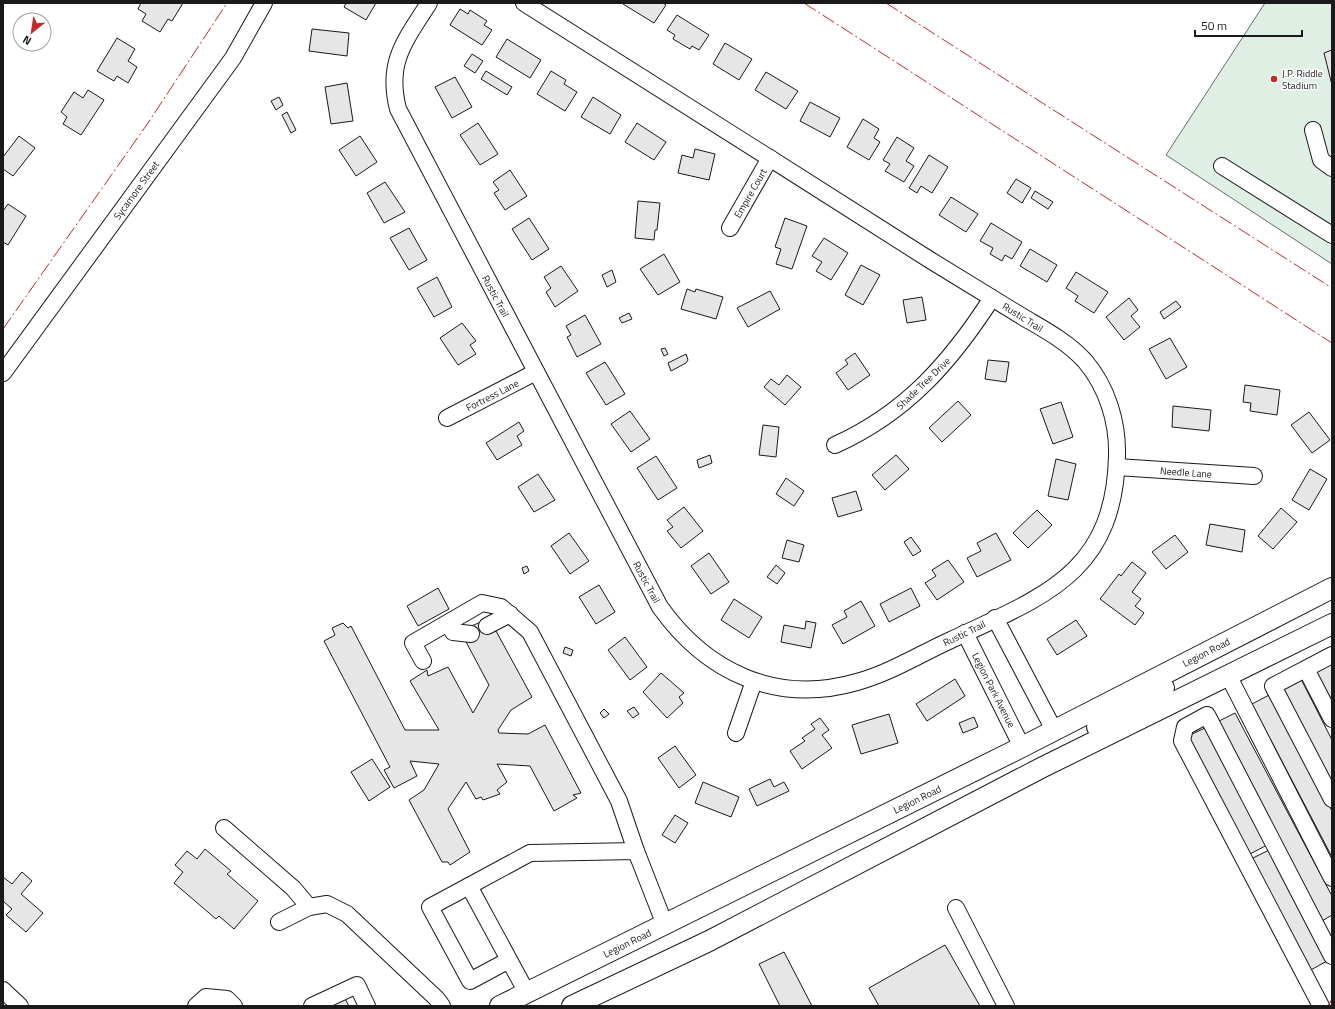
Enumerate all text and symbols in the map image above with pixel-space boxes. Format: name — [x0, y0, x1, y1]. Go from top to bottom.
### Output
north arrow — [12, 12, 52, 52]
scale bar — [1195, 12, 1302, 38]
text: 50 m — [1201, 16, 1227, 35]
text: N — [20, 32, 34, 49]
place label: J.P. Riddle Stadium — [1282, 66, 1323, 93]
marker: J.P. Riddle Stadium — [1269, 74, 1279, 84]
street label: Sycamore Street — [110, 157, 163, 223]
street label: Empire Court — [730, 165, 771, 221]
street label: Rustic Trail — [478, 273, 513, 320]
street label: Rustic Trail — [999, 299, 1046, 336]
street label: Shade Tree Drive — [893, 354, 954, 413]
street label: Fortress Lane — [463, 376, 521, 415]
street label: Needle Lane — [1160, 463, 1212, 482]
street label: Rustic Trail — [629, 559, 664, 606]
street label: Rustic Trail — [940, 617, 988, 650]
street label: Legion Road — [1180, 634, 1233, 671]
street label: Legion Park Avenue — [968, 650, 1019, 730]
street label: Legion Road — [891, 781, 944, 818]
street label: Legion Road — [601, 925, 654, 962]

